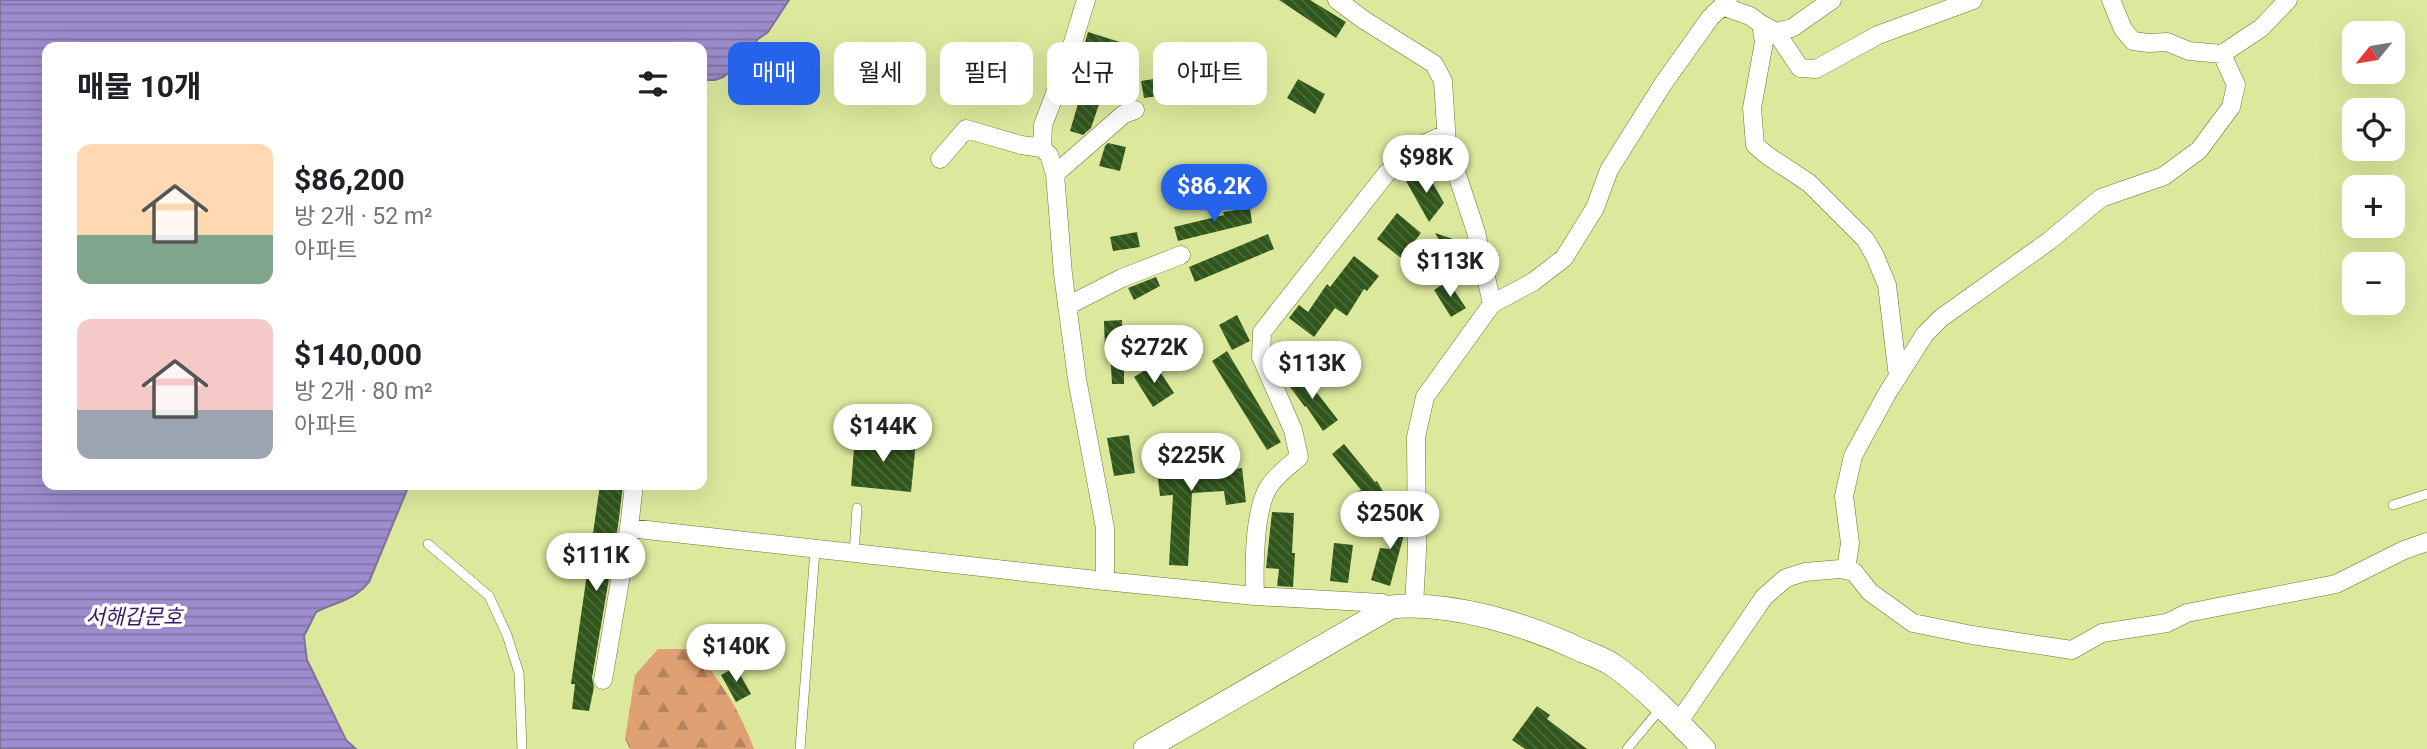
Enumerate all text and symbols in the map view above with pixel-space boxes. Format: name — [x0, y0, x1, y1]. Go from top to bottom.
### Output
north arrow — [2342, 21, 2404, 84]
map controls — [2342, 21, 2405, 315]
chip: 매매 — [728, 42, 820, 105]
chip: 월세 — [834, 42, 926, 105]
chip: 필터 — [940, 42, 1033, 105]
chip: 신규 — [1047, 42, 1139, 105]
chip: 아파트 — [1153, 42, 1267, 105]
icon: filters — [634, 65, 672, 103]
text: 매물 10개 — [77, 69, 202, 104]
button: locate — [2342, 98, 2405, 161]
pin: $98K — [1385, 136, 1467, 195]
text: $98K — [1399, 144, 1453, 171]
text: $86,200 — [294, 162, 405, 197]
pin: $86.2K — [1157, 164, 1271, 224]
icon: home — [133, 172, 217, 256]
text: $86.2K — [1177, 173, 1251, 200]
button: + — [2342, 175, 2405, 238]
text: 방 2개 · 52 m² — [294, 203, 433, 230]
text: 아파트 — [294, 237, 357, 264]
pin: $113K — [1401, 240, 1499, 299]
text: $113K — [1416, 248, 1484, 275]
button: − — [2342, 252, 2405, 315]
pin: $272K — [1105, 326, 1203, 385]
text: $272K — [1120, 334, 1188, 361]
text: $140,000 — [294, 337, 422, 372]
pin: $113K — [1263, 342, 1361, 401]
icon: home — [133, 347, 217, 431]
text: $113K — [1278, 350, 1346, 377]
text: 방 2개 · 80 m² — [294, 378, 433, 405]
pin: $144K — [834, 405, 932, 464]
text: 아파트 — [294, 412, 357, 439]
text: $144K — [849, 413, 917, 440]
pin: $225K — [1142, 434, 1240, 493]
text: $225K — [1157, 442, 1225, 469]
pin: $250K — [1341, 491, 1439, 551]
text: $250K — [1356, 500, 1424, 527]
pin: $111K — [547, 534, 645, 593]
text: $111K — [562, 542, 630, 569]
water label: 서해갑문호 — [86, 605, 184, 629]
pin: $140K — [687, 624, 785, 684]
text: $140K — [702, 633, 770, 660]

